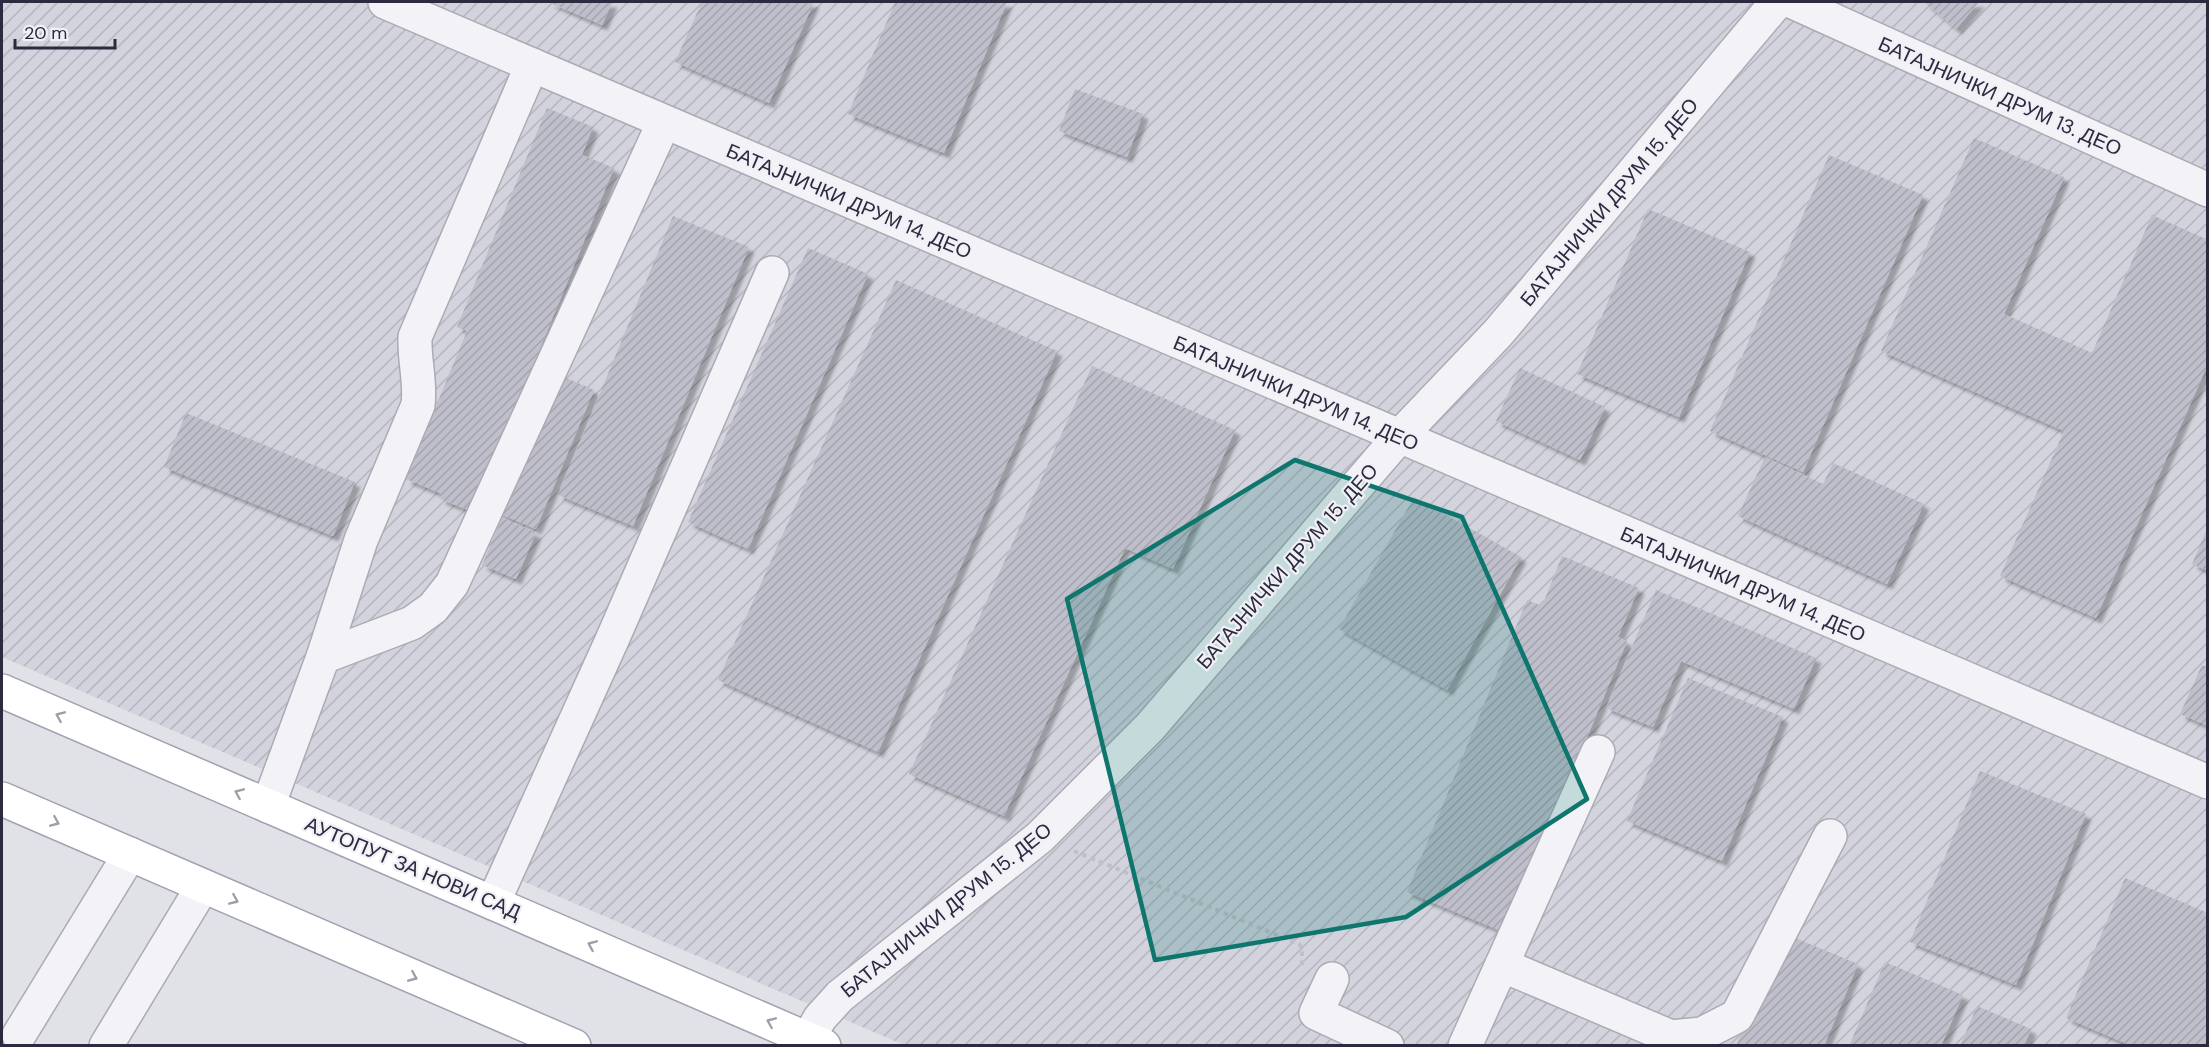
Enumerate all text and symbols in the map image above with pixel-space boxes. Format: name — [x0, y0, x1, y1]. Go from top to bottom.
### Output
scale bar — [15, 12, 116, 50]
text: 20 m — [24, 21, 67, 45]
street label: БАТАЈНИЧКИ ДРУМ 13. ДЕО — [1874, 30, 2126, 162]
street label: БАТАЈНИЧКИ ДРУМ 15. ДЕО — [1514, 92, 1704, 312]
street label: БАТАЈНИЧКИ ДРУМ 14. ДЕО — [722, 137, 976, 265]
street label: БАТАЈНИЧКИ ДРУМ 14. ДЕО — [1169, 329, 1423, 457]
street label: БАТАЈНИЧКИ ДРУМ 15. ДЕО — [1191, 458, 1383, 674]
street label: БАТАЈНИЧКИ ДРУМ 14. ДЕО — [1616, 520, 1870, 648]
one-way arrow — [55, 711, 66, 723]
one-way arrow — [234, 788, 245, 800]
street label: АУТОПУТ ЗА НОВИ САД — [301, 811, 525, 925]
one-way arrow — [49, 815, 60, 827]
street label: БАТАЈНИЧКИ ДРУМ 15. ДЕО — [835, 817, 1057, 1003]
one-way arrow — [228, 893, 239, 905]
one-way arrow — [587, 940, 598, 952]
one-way arrow — [407, 970, 418, 982]
one-way arrow — [766, 1017, 777, 1029]

